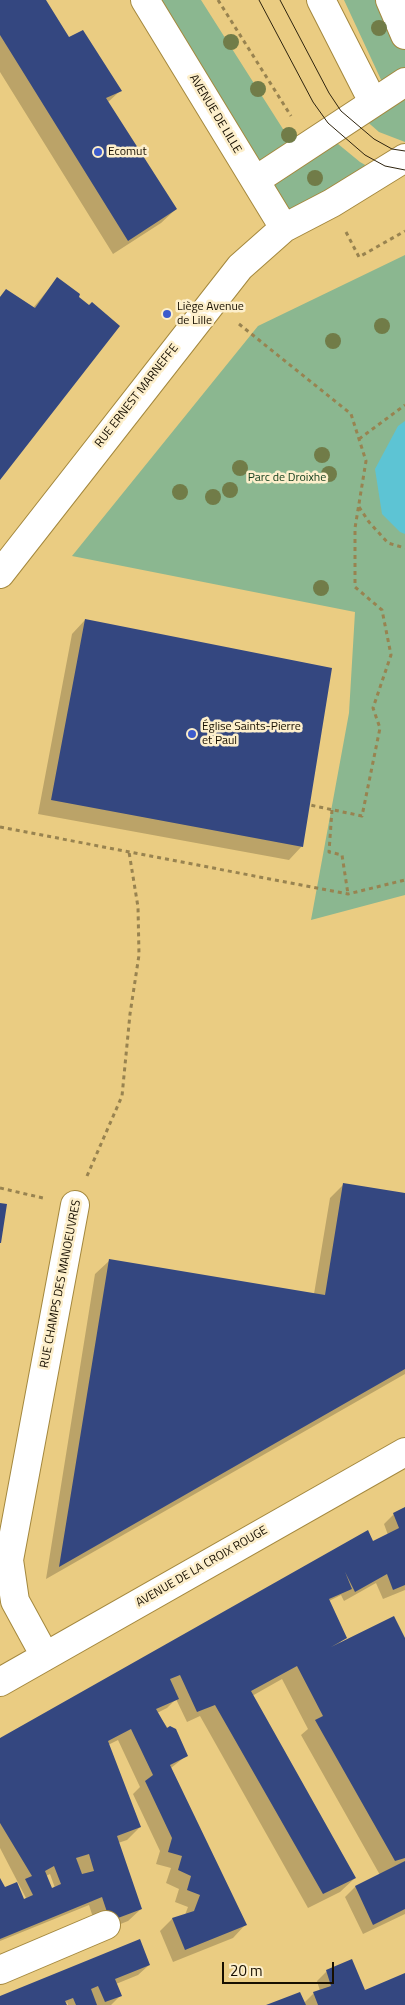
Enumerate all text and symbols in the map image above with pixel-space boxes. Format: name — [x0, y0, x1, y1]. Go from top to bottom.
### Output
street label: AVENUE DE LILLE — [186, 72, 244, 156]
place label: Ecomut — [108, 145, 147, 159]
marker: Ecomut — [92, 146, 104, 158]
place label: Liège Avenue de Lille — [177, 300, 244, 328]
marker: Liège Avenue de Lille — [161, 308, 173, 320]
street label: RUE ERNEST MARNEFFE — [92, 341, 182, 451]
park label: Parc de Droixhe — [248, 471, 326, 485]
place label: Église Saints-Pierre et Paul — [202, 720, 301, 748]
marker: Église Saints-Pierre et Paul — [186, 728, 198, 740]
street label: RUE CHAMPS DES MANOEUVRES — [38, 1199, 84, 1369]
street label: AVENUE DE LA CROIX ROUGE — [134, 1523, 270, 1611]
scale bar — [225, 1952, 338, 1984]
text: 20 m — [230, 1959, 263, 1982]

